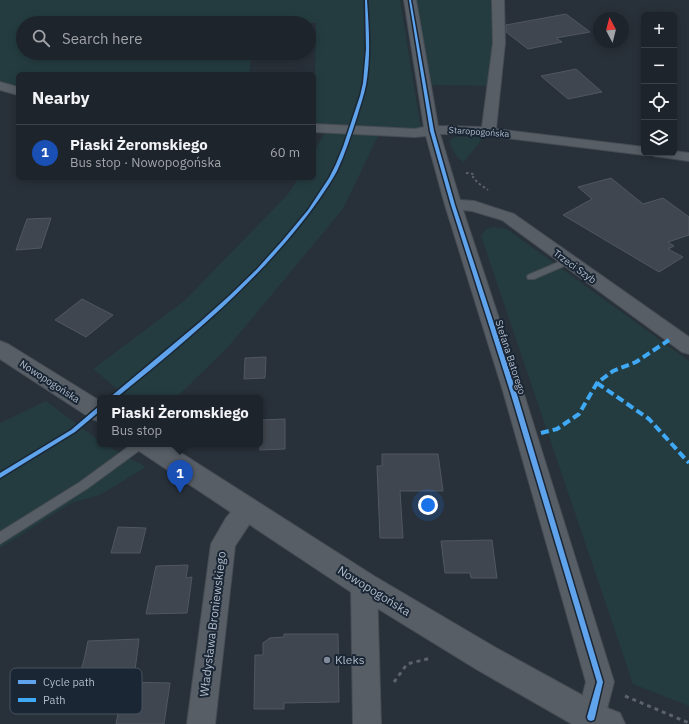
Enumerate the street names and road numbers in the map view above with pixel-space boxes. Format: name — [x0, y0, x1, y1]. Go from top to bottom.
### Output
street label: Staropogońska — [448, 124, 510, 139]
street label: Trzeci Szyb — [551, 246, 599, 287]
street label: Stefana Batorego — [492, 318, 529, 396]
street label: Nowopogońska — [17, 357, 83, 406]
street label: Władysława Broniewskiego — [196, 550, 229, 698]
street label: Nowopogońska — [335, 562, 414, 619]

